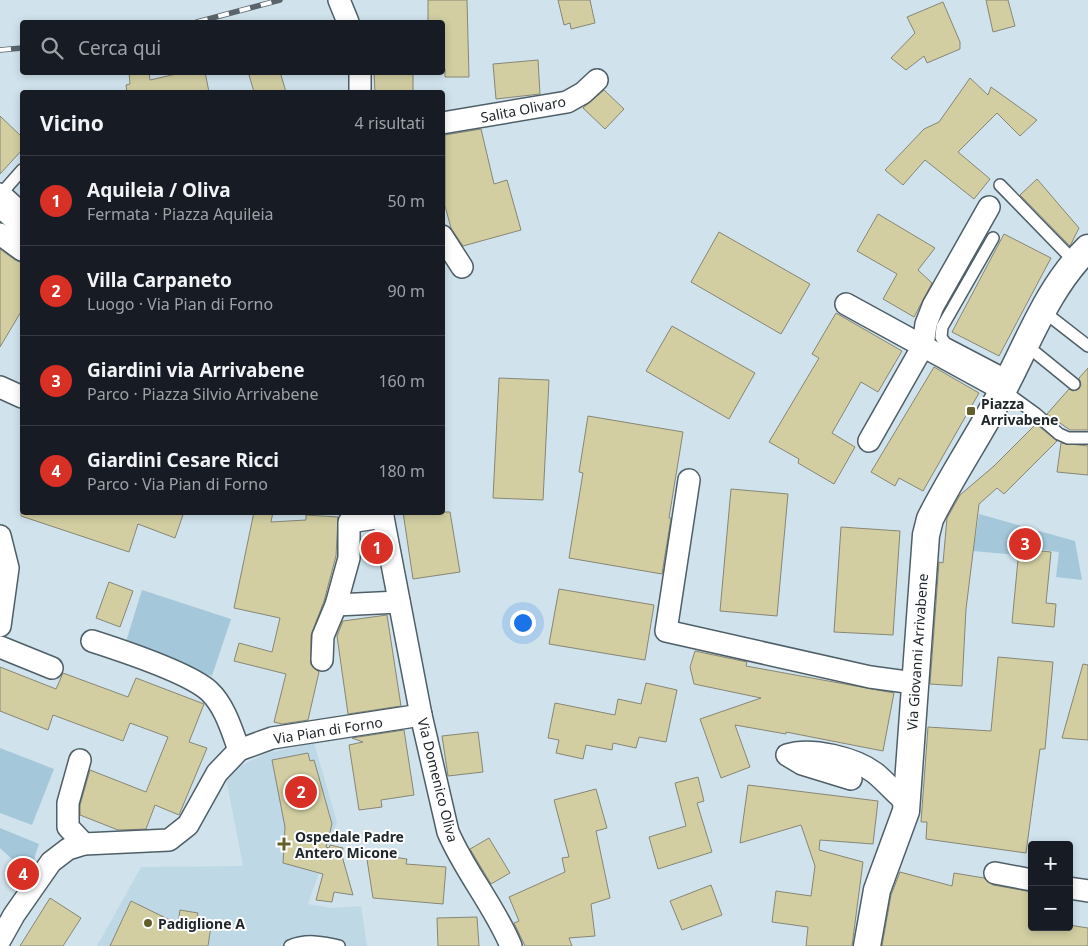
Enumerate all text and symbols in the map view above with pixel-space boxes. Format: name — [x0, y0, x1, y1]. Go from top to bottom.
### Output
search box — [20, 20, 445, 75]
icon: search — [38, 34, 66, 62]
text: Cerca qui — [78, 35, 161, 61]
street label: Salita Olivaro — [479, 91, 567, 127]
text: Vicino — [40, 109, 104, 137]
text: 4 risultati — [355, 112, 425, 134]
text: Aquileia / Oliva — [87, 177, 231, 203]
text: 1 — [51, 190, 61, 212]
text: 50 m — [388, 190, 425, 212]
text: Fermata · Piazza Aquileia — [87, 203, 274, 225]
text: Villa Carpaneto — [87, 267, 232, 293]
text: 2 — [51, 280, 61, 302]
text: 90 m — [388, 280, 425, 302]
text: Luogo · Via Pian di Forno — [87, 293, 273, 315]
text: Giardini via Arrivabene — [87, 357, 305, 383]
text: 3 — [51, 370, 61, 392]
text: 160 m — [378, 370, 425, 392]
text: Parco · Piazza Silvio Arrivabene — [87, 383, 318, 405]
place label: Piazza Arrivabene — [981, 394, 1058, 429]
marker: Piazza Arrivabene — [965, 405, 977, 417]
text: Giardini Cesare Ricci — [87, 447, 279, 473]
text: 4 — [51, 460, 61, 482]
text: 180 m — [378, 460, 425, 482]
text: Parco · Via Pian di Forno — [87, 473, 268, 495]
pin: 3 — [1009, 525, 1041, 563]
pin: 1 — [361, 529, 393, 567]
street label: Via Giovanni Arrivabene — [902, 573, 932, 731]
your location — [510, 610, 536, 636]
street label: Via Pian di Forno — [272, 712, 384, 748]
street label: Via Domenico Oliva — [413, 716, 463, 844]
pin: 2 — [285, 773, 317, 811]
place label: Ospedale Padre Antero Micone — [295, 827, 404, 862]
marker: Ospedale Padre Antero Micone — [277, 837, 291, 851]
map controls — [1028, 841, 1073, 931]
button: + — [1028, 841, 1073, 886]
pin: 4 — [7, 855, 39, 893]
button: − — [1028, 886, 1073, 931]
place label: Padiglione A — [158, 914, 245, 933]
marker: Padiglione A — [142, 917, 154, 929]

